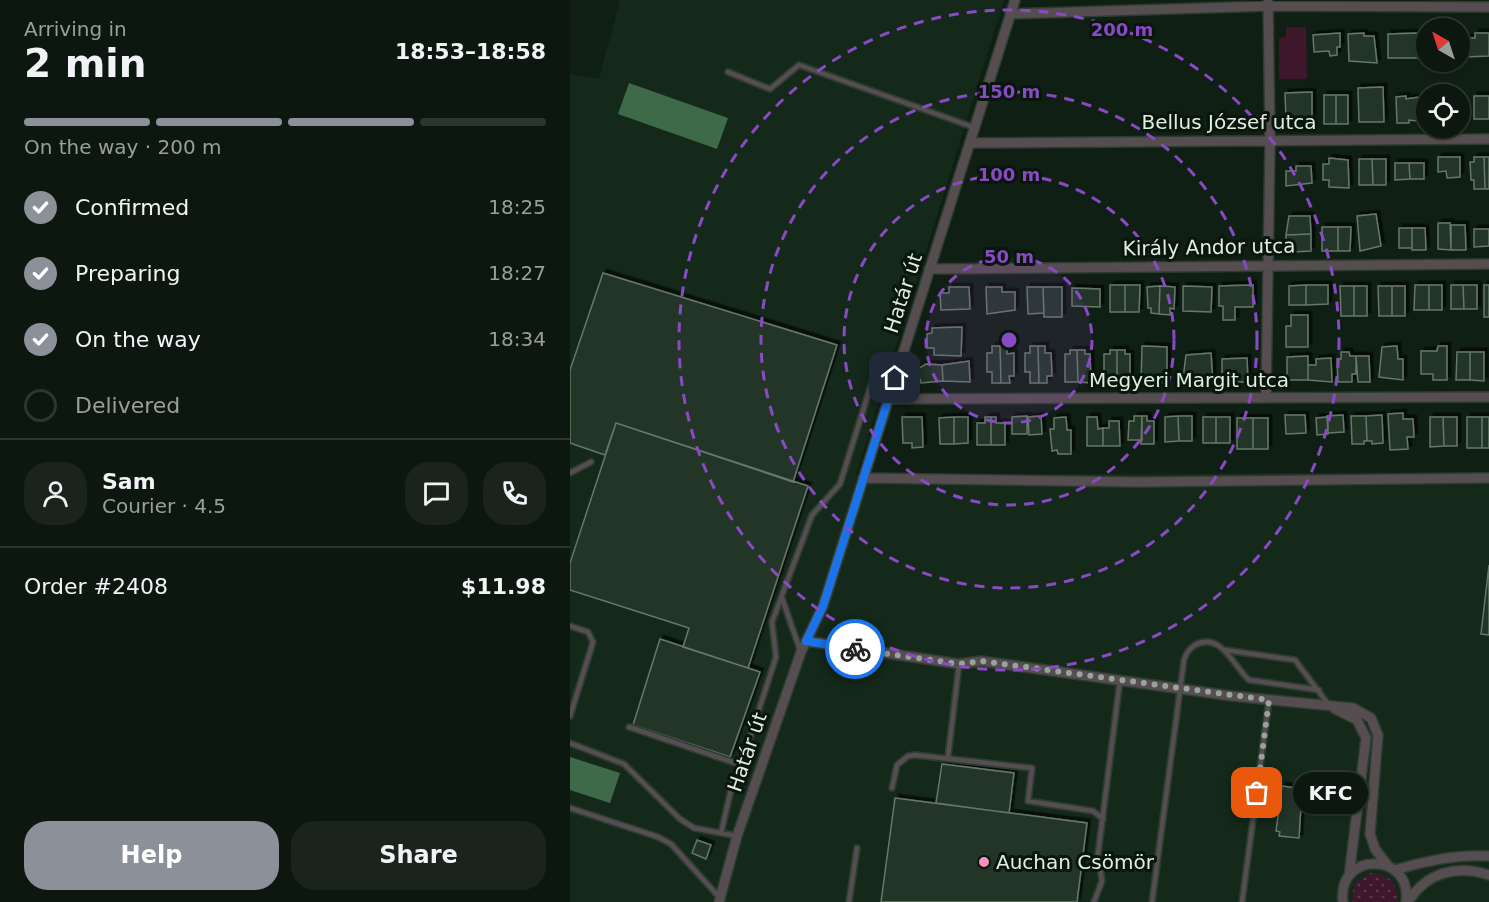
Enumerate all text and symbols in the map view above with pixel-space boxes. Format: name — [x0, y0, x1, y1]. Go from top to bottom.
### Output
text: Arriving in — [24, 17, 127, 41]
north arrow — [1416, 18, 1470, 72]
map controls — [1416, 18, 1470, 138]
text: 200 m — [1091, 19, 1153, 40]
text: 18:53–18:58 — [395, 39, 546, 64]
text: 2 min — [24, 41, 146, 86]
text: 150 m — [978, 81, 1040, 102]
button: locate — [1416, 84, 1470, 138]
street label: Bellus József utca — [1141, 110, 1317, 134]
text: On the way · 200 m — [24, 135, 222, 159]
text: 100 m — [978, 164, 1040, 185]
icon: check — [24, 191, 57, 224]
text: Confirmed — [75, 195, 189, 220]
text: 18:25 — [488, 195, 546, 219]
street label: Király Andor utca — [1123, 233, 1295, 261]
text: 50 m — [984, 246, 1034, 267]
street label: Határ út — [879, 250, 927, 336]
icon: check — [24, 257, 57, 290]
text: Preparing — [75, 261, 181, 286]
text: 18:27 — [488, 261, 546, 285]
icon: check — [24, 323, 57, 356]
text: On the way — [75, 327, 201, 352]
text: 18:34 — [488, 327, 546, 351]
centre of rings — [999, 330, 1019, 350]
pin — [869, 352, 920, 403]
icon: home — [878, 361, 911, 394]
street label: Megyeri Margit utca — [1089, 368, 1289, 392]
text: Delivered — [75, 393, 180, 418]
button: person — [24, 462, 87, 525]
button: chat — [405, 462, 468, 525]
button: phone — [483, 462, 546, 525]
text: Sam — [102, 469, 156, 494]
text: Courier · 4.5 — [102, 494, 226, 518]
text: Order #2408 — [24, 574, 168, 599]
text: $11.98 — [461, 574, 546, 599]
courier — [825, 619, 885, 679]
icon: bike — [839, 633, 872, 666]
street label: Határ út — [722, 709, 772, 795]
pin — [1231, 767, 1282, 818]
callout: KFC — [1293, 772, 1368, 814]
icon: bag — [1240, 776, 1273, 809]
text: KFC — [1309, 781, 1352, 805]
button: Help — [24, 821, 279, 890]
button: Share — [291, 821, 546, 890]
place label: Auchan Csömör — [996, 850, 1155, 874]
marker: Auchan Csömör — [977, 855, 991, 869]

